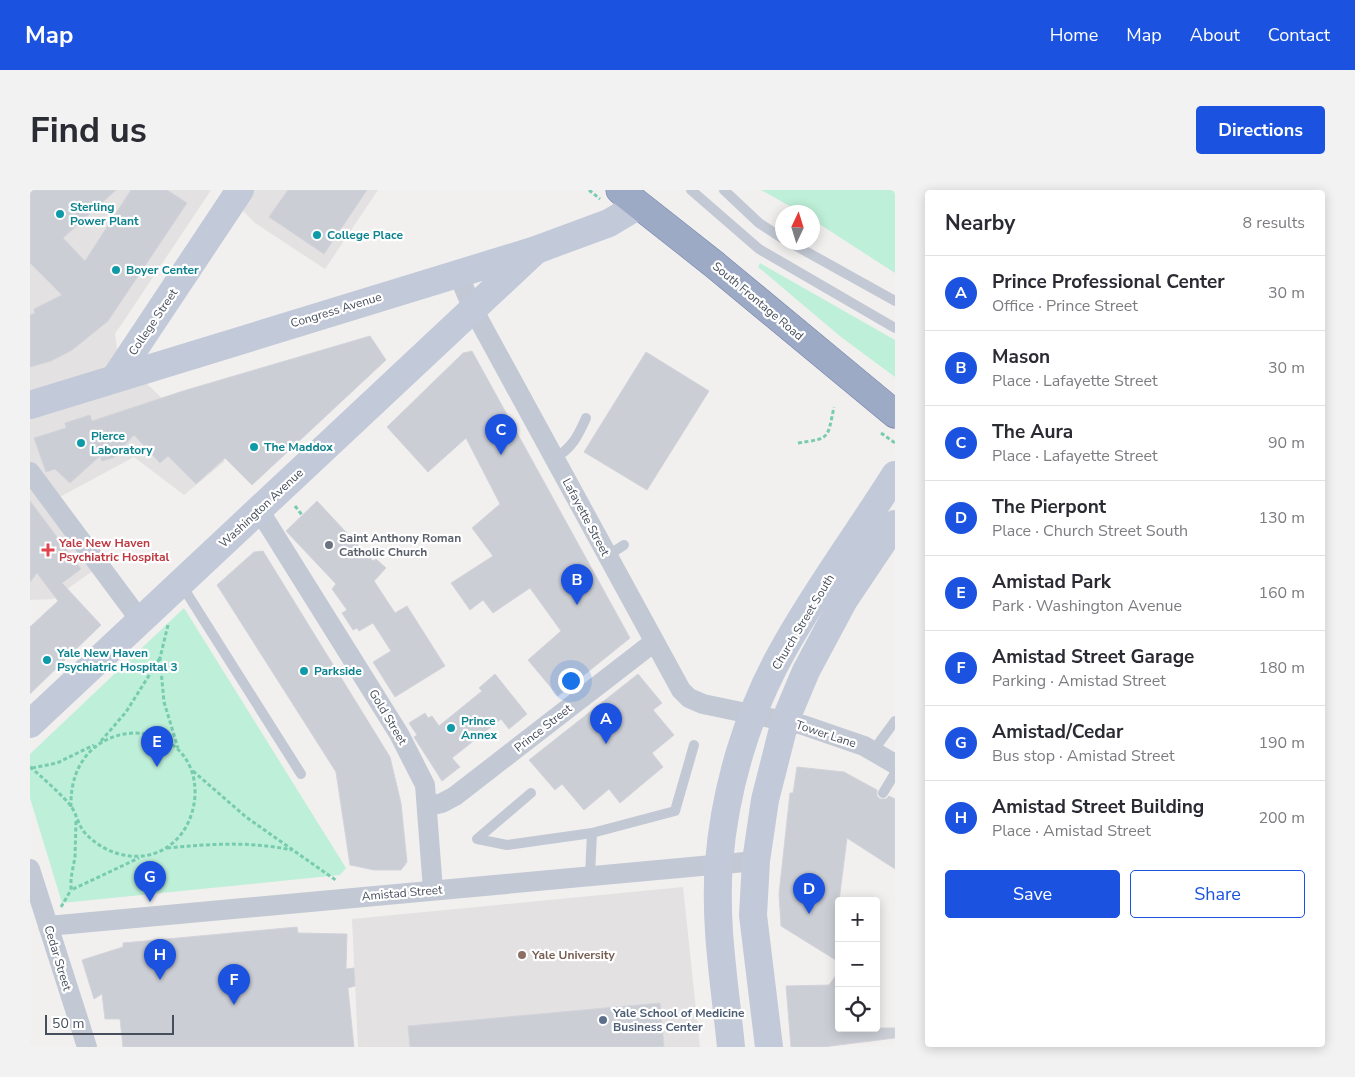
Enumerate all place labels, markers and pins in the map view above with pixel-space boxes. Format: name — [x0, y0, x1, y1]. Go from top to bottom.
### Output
place label: Sterling Power Plant — [70, 199, 139, 229]
marker: Sterling Power Plant — [54, 208, 66, 220]
place label: College Place — [327, 227, 403, 243]
marker: College Place — [311, 229, 323, 241]
place label: Boyer Center — [126, 262, 199, 278]
marker: Boyer Center — [110, 264, 122, 276]
pin: C — [485, 414, 517, 455]
place label: Pierce Laboratory — [91, 428, 153, 458]
marker: Pierce Laboratory — [75, 437, 87, 449]
place label: The Maddox — [264, 439, 333, 455]
marker: The Maddox — [248, 441, 260, 453]
place label: Saint Anthony Roman Catholic Church — [339, 530, 461, 560]
place label: Yale New Haven Psychiatric Hospital — [58, 535, 170, 565]
marker: Saint Anthony Roman Catholic Church — [323, 539, 335, 551]
marker: Yale New Haven Psychiatric Hospital — [41, 543, 55, 557]
pin: B — [561, 564, 593, 605]
place label: Yale New Haven Psychiatric Hospital 3 — [56, 645, 178, 675]
marker: Yale New Haven Psychiatric Hospital 3 — [41, 654, 53, 666]
place label: Parkside — [314, 663, 362, 679]
marker: Parkside — [298, 665, 310, 677]
pin: A — [590, 703, 622, 744]
place label: Prince Annex — [461, 713, 497, 743]
marker: Prince Annex — [445, 722, 457, 734]
pin: E — [141, 726, 173, 767]
pin: G — [134, 861, 166, 902]
pin: D — [793, 873, 825, 914]
pin: H — [144, 939, 176, 980]
place label: Yale University — [531, 947, 615, 963]
marker: Yale University — [516, 949, 528, 961]
pin: F — [218, 964, 250, 1005]
place label: Yale School of Medicine Business Center — [612, 1005, 745, 1035]
marker: Yale School of Medicine Business Center — [597, 1014, 609, 1026]

